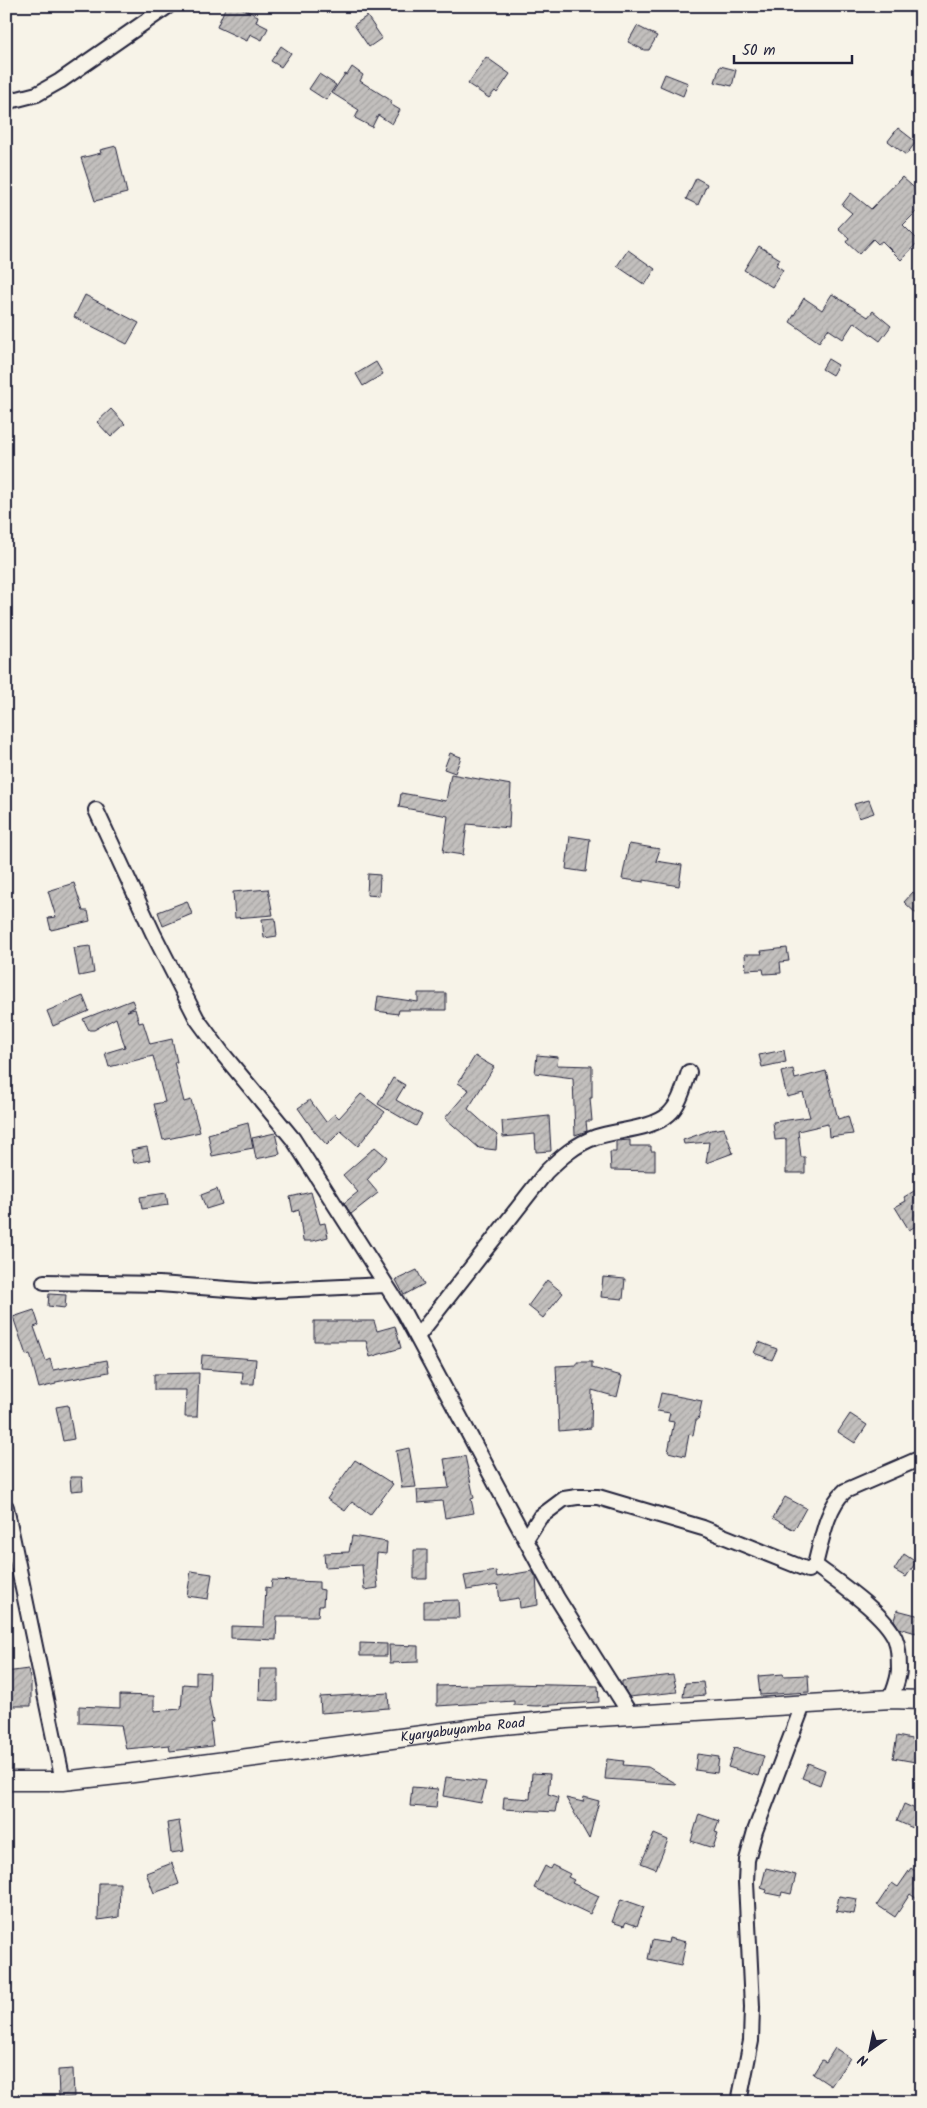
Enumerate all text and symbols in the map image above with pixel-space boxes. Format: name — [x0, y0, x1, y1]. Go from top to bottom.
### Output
scale bar — [734, 32, 852, 64]
text: 50 m — [742, 39, 776, 63]
street label: Kyaryabuyamba Road — [399, 1712, 527, 1749]
north arrow — [844, 2026, 894, 2076]
text: N — [854, 2048, 873, 2072]

